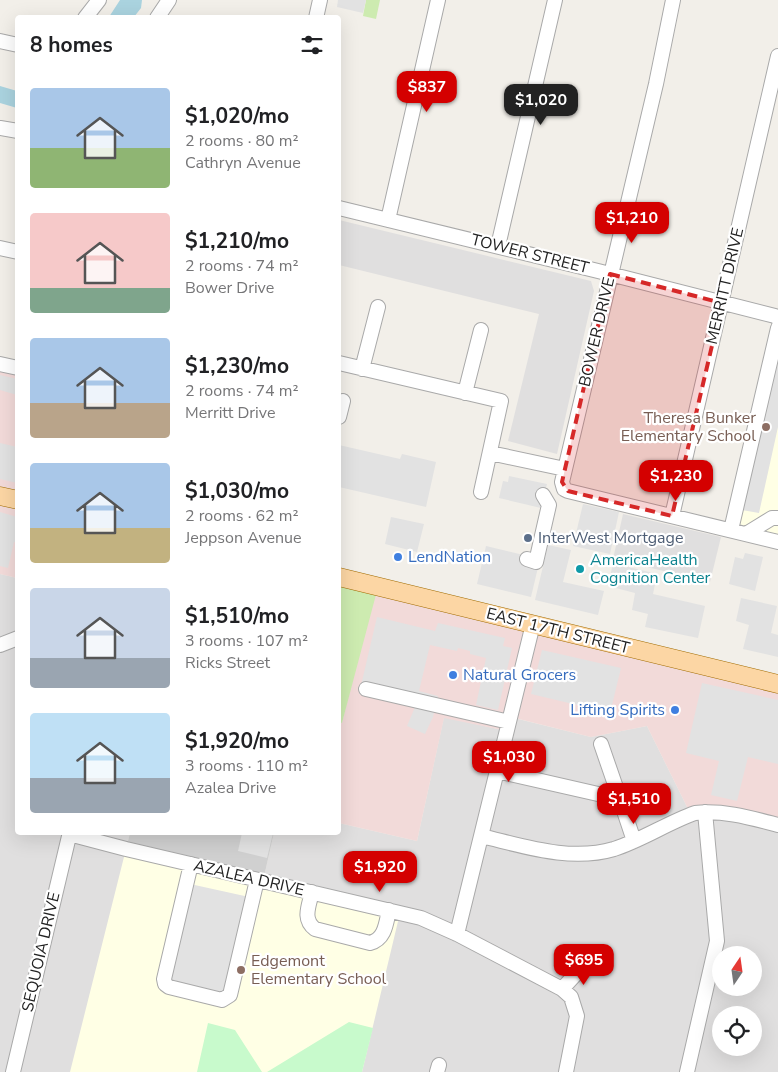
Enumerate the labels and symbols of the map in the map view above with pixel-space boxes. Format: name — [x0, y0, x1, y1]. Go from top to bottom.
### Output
pin: $837 — [397, 70, 457, 113]
pin: $1,020 — [500, 84, 582, 126]
pin: $1,210 — [591, 202, 673, 244]
street label: MERRITT DRIVE — [701, 225, 749, 347]
street label: TOWER STREET — [469, 229, 592, 279]
street label: BOWER DRIVE — [574, 275, 620, 389]
place label: Theresa Bunker Elementary School — [621, 407, 756, 447]
marker: Theresa Bunker Elementary School — [760, 421, 772, 433]
pin: $1,230 — [635, 460, 717, 502]
place label: InterWest Mortgage — [538, 527, 683, 549]
marker: InterWest Mortgage — [522, 532, 534, 544]
place label: LendNation — [408, 546, 491, 568]
place label: AmericaHealth Cognition Center — [590, 549, 711, 589]
marker: LendNation — [392, 551, 404, 563]
marker: AmericaHealth Cognition Center — [574, 563, 586, 575]
street label: EAST 17TH STREET — [484, 603, 632, 660]
place label: Natural Grocers — [463, 664, 576, 686]
marker: Natural Grocers — [447, 669, 459, 681]
place label: Lifting Spirits — [570, 699, 665, 721]
marker: Lifting Spirits — [669, 704, 681, 716]
pin: $1,030 — [468, 740, 550, 783]
pin: $1,510 — [593, 782, 675, 825]
pin: $1,920 — [339, 850, 421, 893]
street label: AZALEA DRIVE — [191, 855, 307, 901]
street label: SEQUOIA DRIVE — [17, 890, 65, 1014]
pin: $695 — [554, 944, 614, 986]
north arrow — [712, 946, 762, 996]
place label: Edgemont Elementary School — [251, 950, 387, 990]
marker: Edgemont Elementary School — [235, 964, 247, 976]

